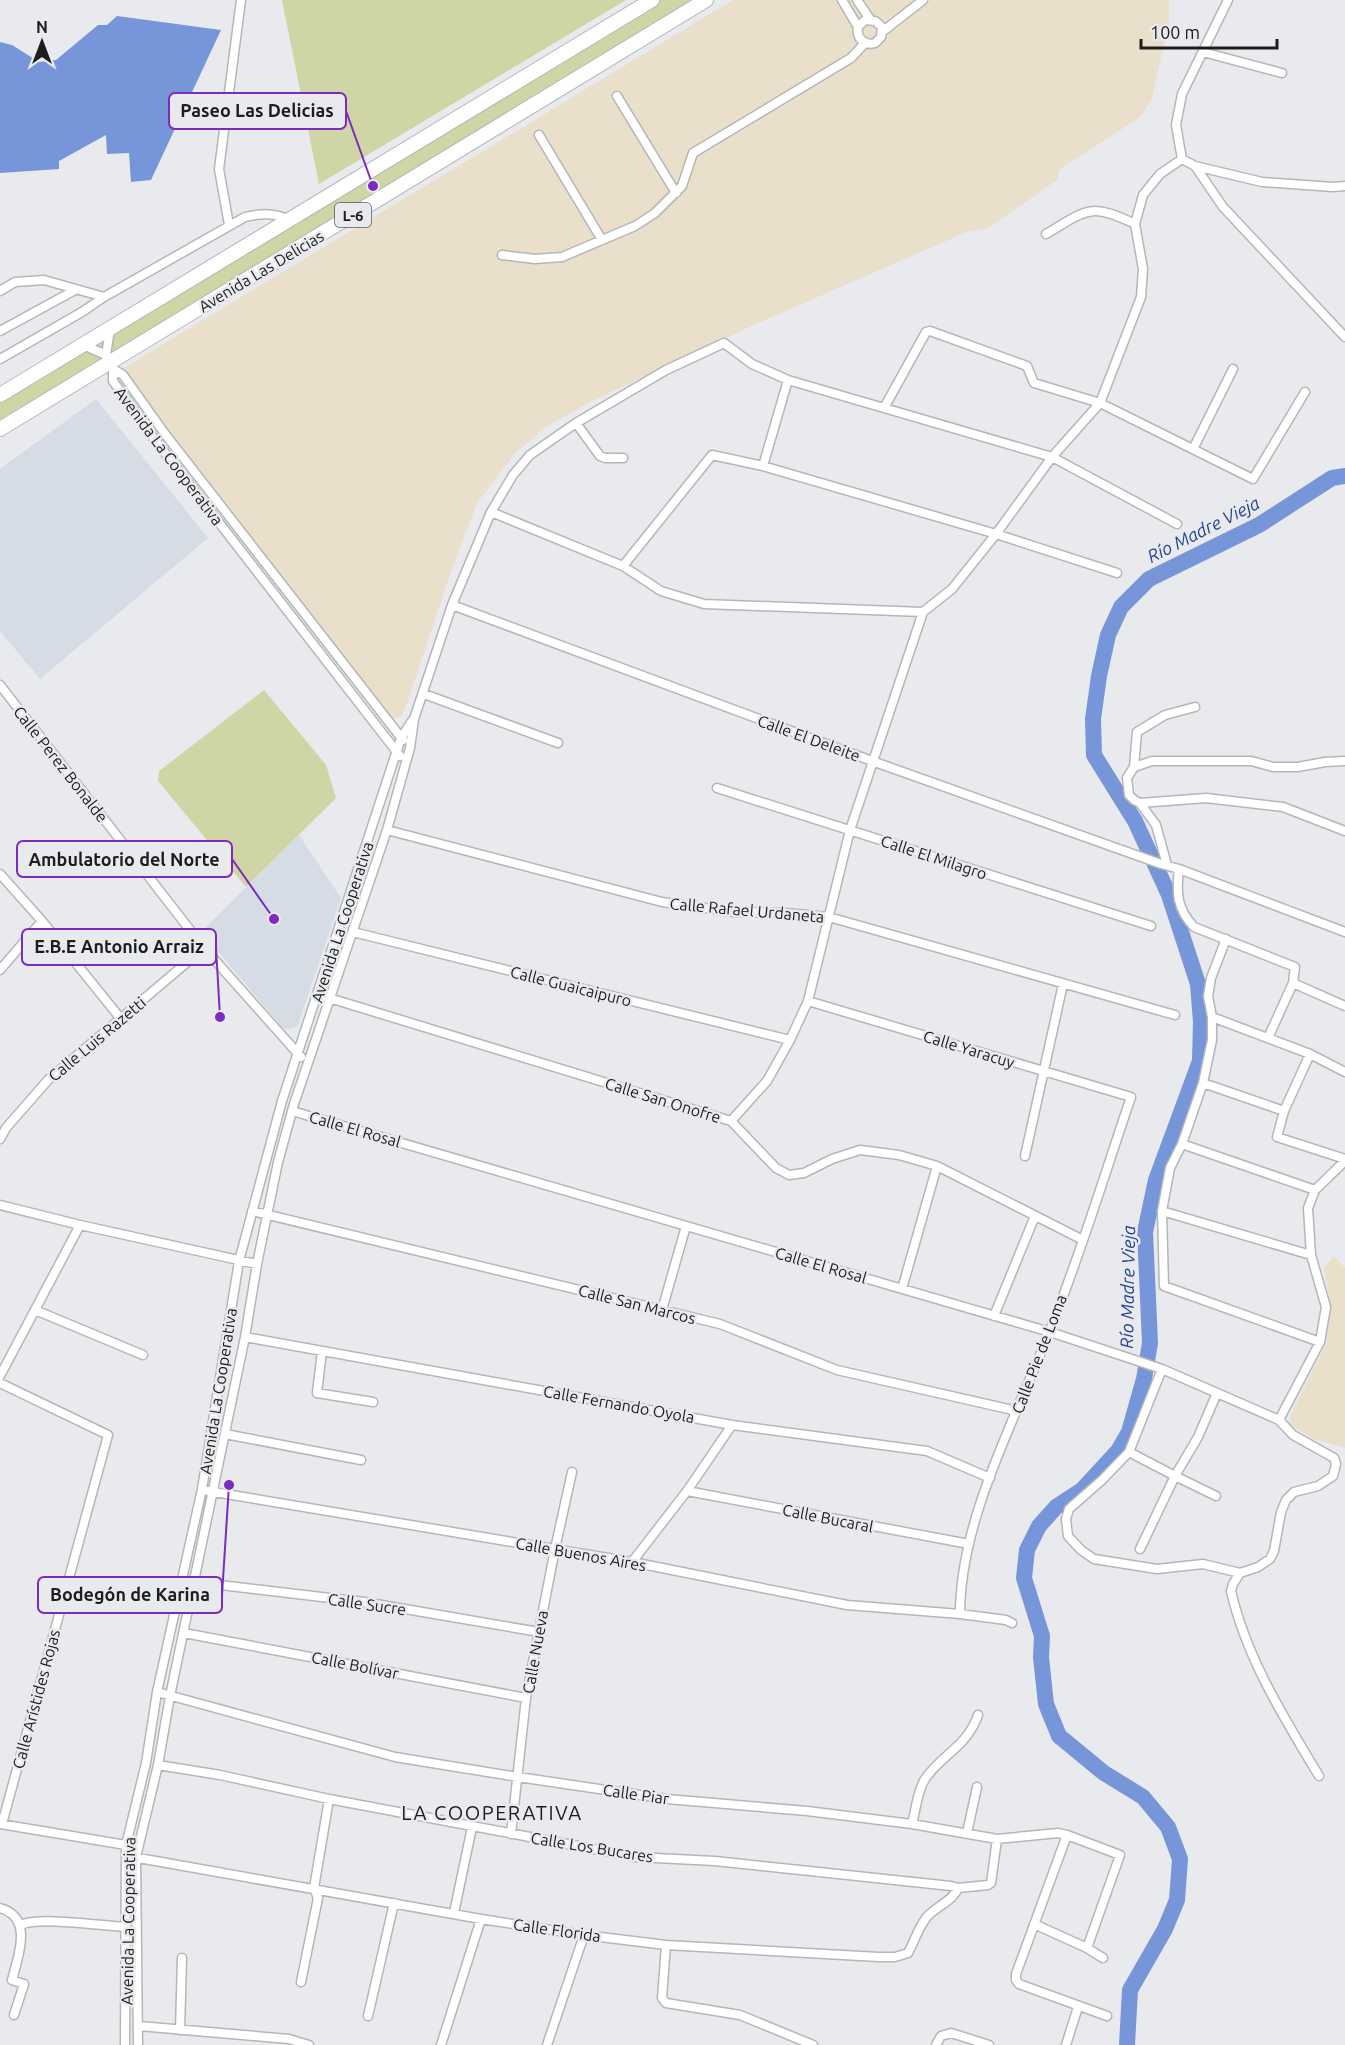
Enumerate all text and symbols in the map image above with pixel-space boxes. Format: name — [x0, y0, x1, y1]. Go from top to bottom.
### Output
north arrow — [12, 12, 72, 72]
scale bar — [1141, 12, 1278, 50]
text: N — [36, 18, 48, 36]
text: 100 m — [1150, 22, 1200, 42]
callout: Paseo Las Delicias — [169, 93, 346, 129]
text: Paseo Las Delicias — [180, 100, 334, 120]
road number: L-6 — [335, 203, 371, 227]
street label: Avenida Las Delicias — [195, 226, 327, 315]
street label: Avenida La Cooperativa — [111, 383, 227, 529]
water label: Río Madre Vieja — [1143, 492, 1263, 566]
street label: Calle Perez Bonalde — [10, 702, 112, 826]
street label: Calle El Deleite — [755, 711, 863, 765]
street label: Calle El Milagro — [879, 831, 989, 883]
street label: Avenida La Cooperativa — [307, 839, 377, 1005]
callout: Ambulatorio del Norte — [17, 841, 232, 877]
text: Ambulatorio del Norte — [28, 849, 220, 869]
street label: Calle Rafael Urdaneta — [669, 894, 825, 926]
callout: E.B.E Antonio Arraiz — [22, 929, 216, 965]
text: E.B.E Antonio Arraiz — [34, 936, 204, 956]
street label: Calle Guaicaipuro — [509, 962, 633, 1010]
street label: Calle Luis Razetti — [45, 993, 149, 1085]
street label: Calle Yaracuy — [921, 1027, 1017, 1071]
street label: Calle San Onofre — [603, 1074, 723, 1126]
street label: Calle El Rosal — [307, 1107, 403, 1151]
water label: Río Madre Vieja — [1116, 1225, 1138, 1349]
street label: Calle El Rosal — [773, 1243, 869, 1287]
street label: Calle San Marcos — [576, 1281, 698, 1327]
street label: Calle Pie de Loma — [1008, 1292, 1070, 1416]
street label: Avenida La Cooperativa — [196, 1306, 240, 1476]
street label: Calle Fernando Oyola — [542, 1382, 696, 1426]
street label: Calle Bucaral — [781, 1500, 875, 1536]
street label: Calle Buenos Aires — [514, 1534, 648, 1574]
callout: Bodegón de Karina — [38, 1577, 222, 1613]
text: Bodegón de Karina — [50, 1584, 210, 1604]
street label: Calle Sucre — [327, 1590, 407, 1618]
street label: Calle Nueva — [519, 1609, 551, 1695]
street label: Calle Arístides Rojas — [9, 1627, 63, 1771]
street label: Calle Bolívar — [310, 1648, 400, 1682]
street label: Calle Piar — [602, 1780, 670, 1808]
district label: LA COOPERATIVA — [401, 1801, 583, 1824]
street label: Calle Los Bucares — [529, 1828, 655, 1866]
street label: Avenida La Cooperativa — [118, 1837, 138, 2005]
street label: Calle Florida — [512, 1915, 602, 1945]

